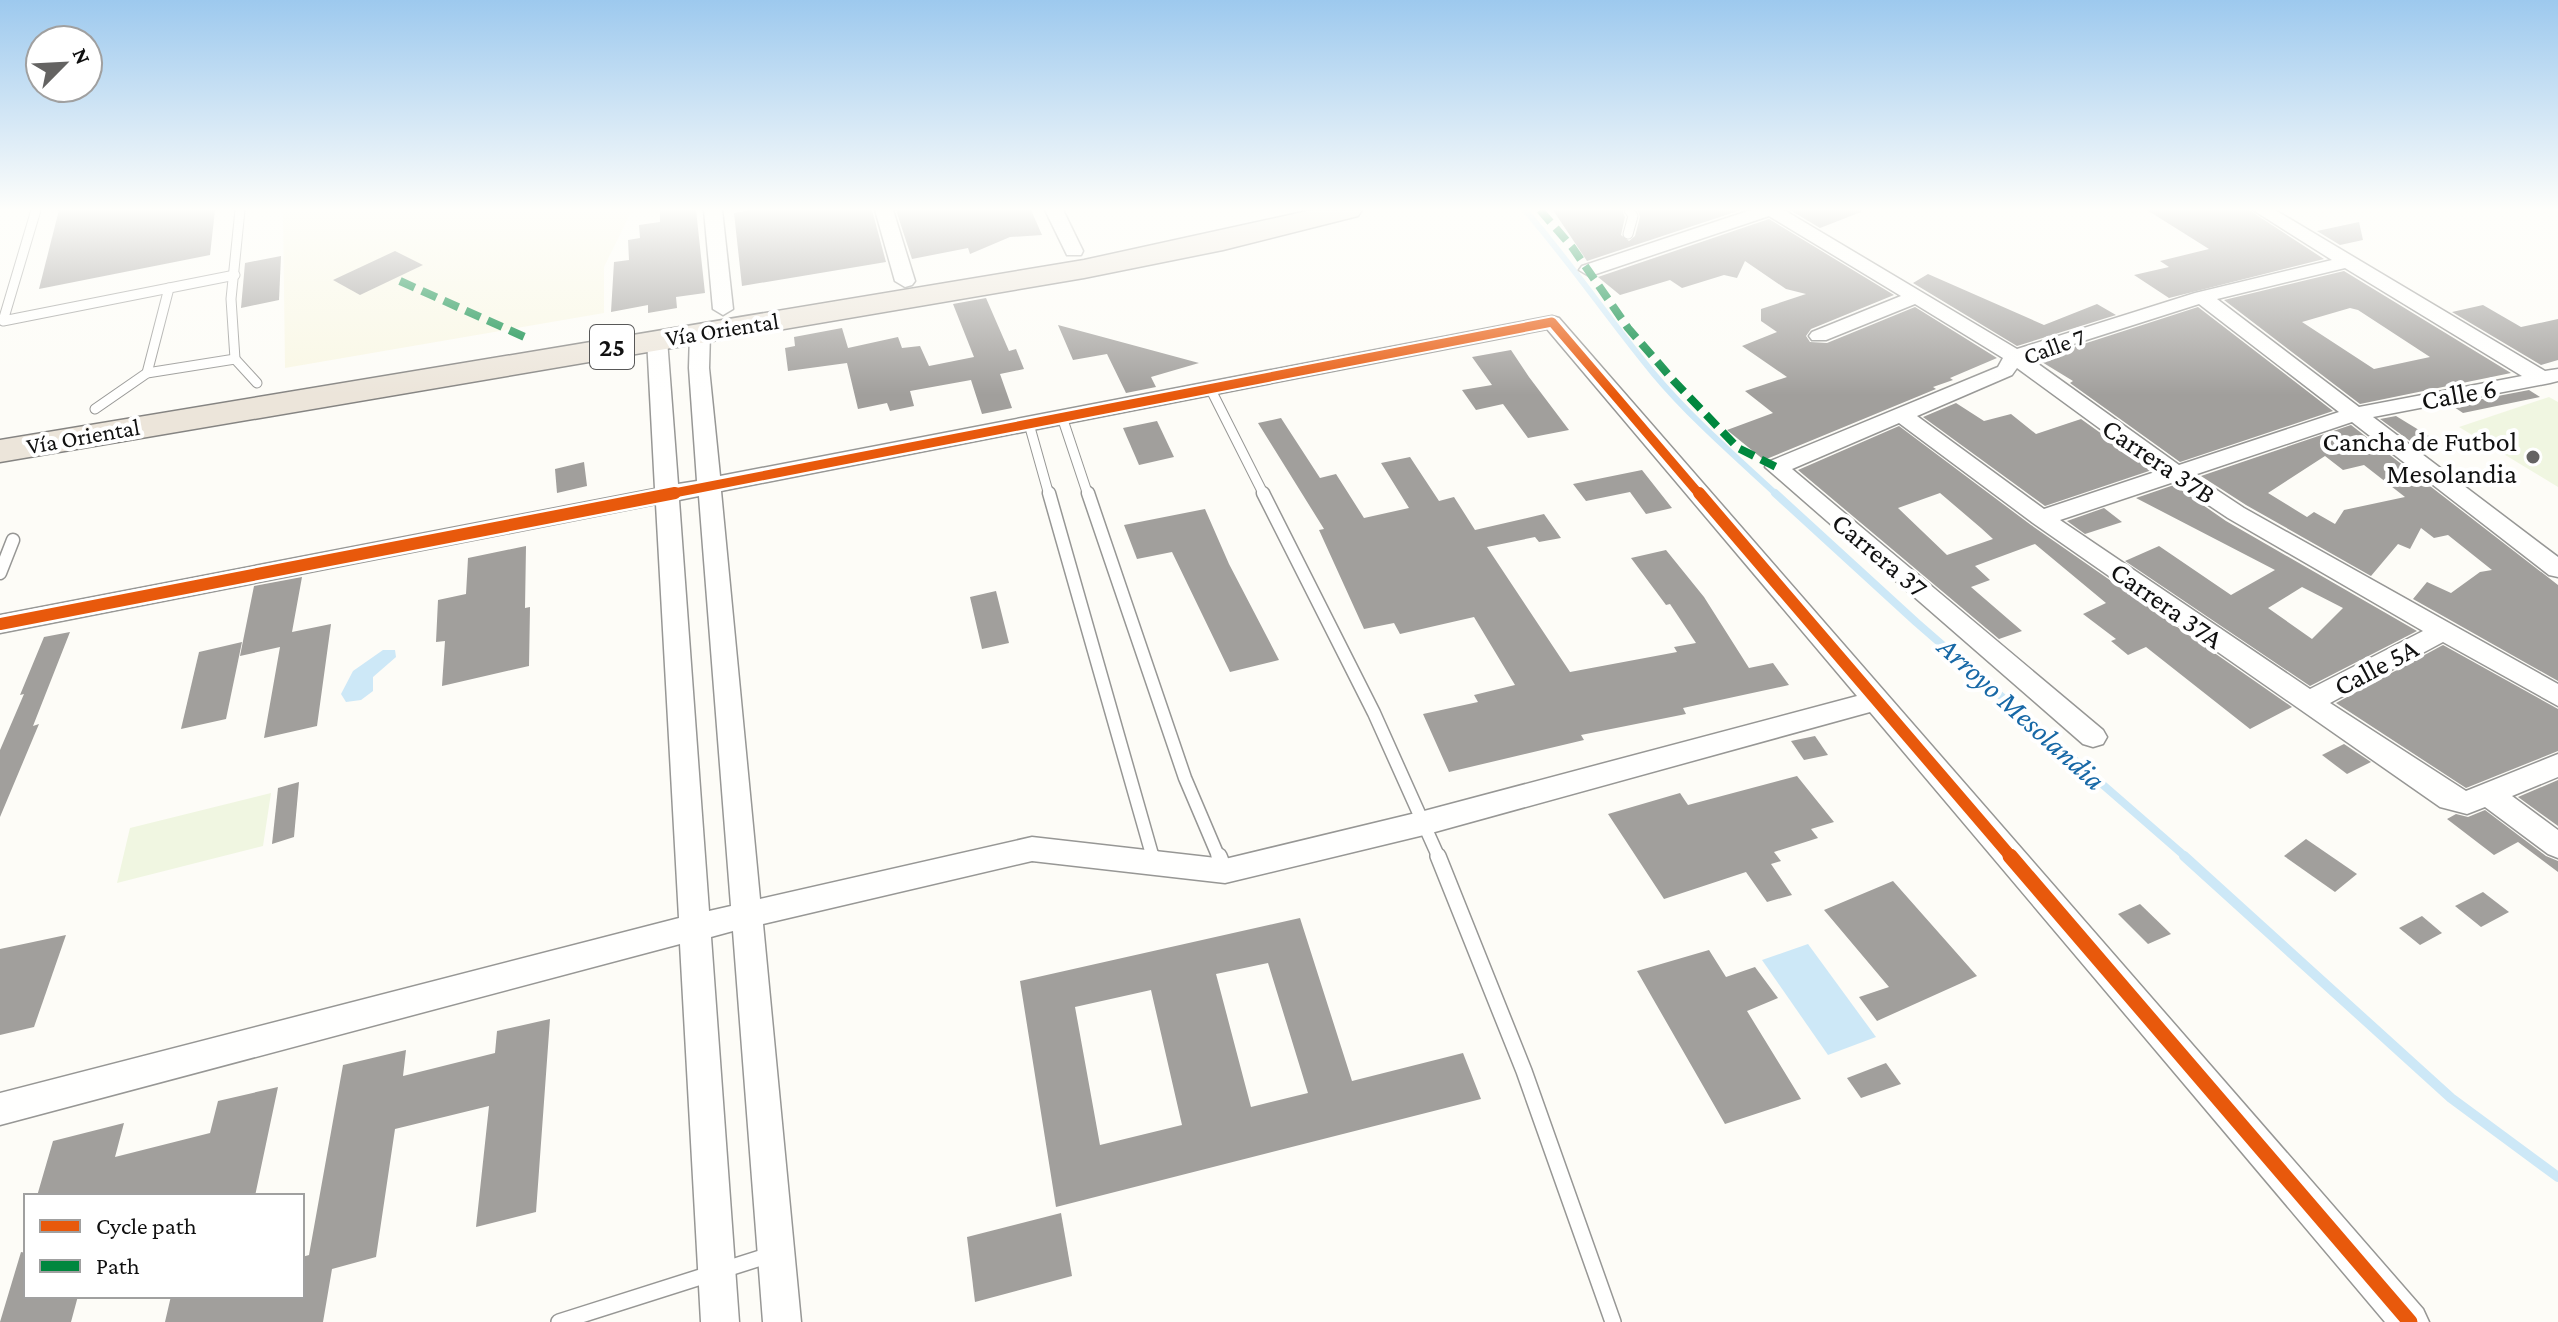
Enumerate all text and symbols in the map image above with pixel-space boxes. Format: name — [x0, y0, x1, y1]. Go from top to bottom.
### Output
north arrow — [24, 24, 104, 104]
text: N — [67, 44, 96, 68]
street label: Vía Oriental — [663, 307, 781, 351]
street label: Calle 7 — [2019, 322, 2089, 370]
road number: 25 — [590, 325, 634, 369]
street label: Calle 6 — [2419, 372, 2499, 416]
street label: Carrera 37B — [2097, 412, 2221, 510]
street label: Vía Oriental — [24, 413, 142, 459]
place label: Cancha de Futbol Mesolandia — [2322, 426, 2517, 489]
marker: Cancha de Futbol Mesolandia — [2524, 448, 2542, 466]
street label: Carrera 37 — [1826, 506, 1934, 604]
street label: Carrera 37A — [2105, 555, 2229, 655]
water label: Arroyo Mesolandia — [1930, 628, 2112, 797]
street label: Calle 5A — [2329, 632, 2423, 702]
legend — [24, 1194, 304, 1298]
text: Cycle path — [96, 1212, 197, 1239]
text: Path — [96, 1252, 140, 1279]

